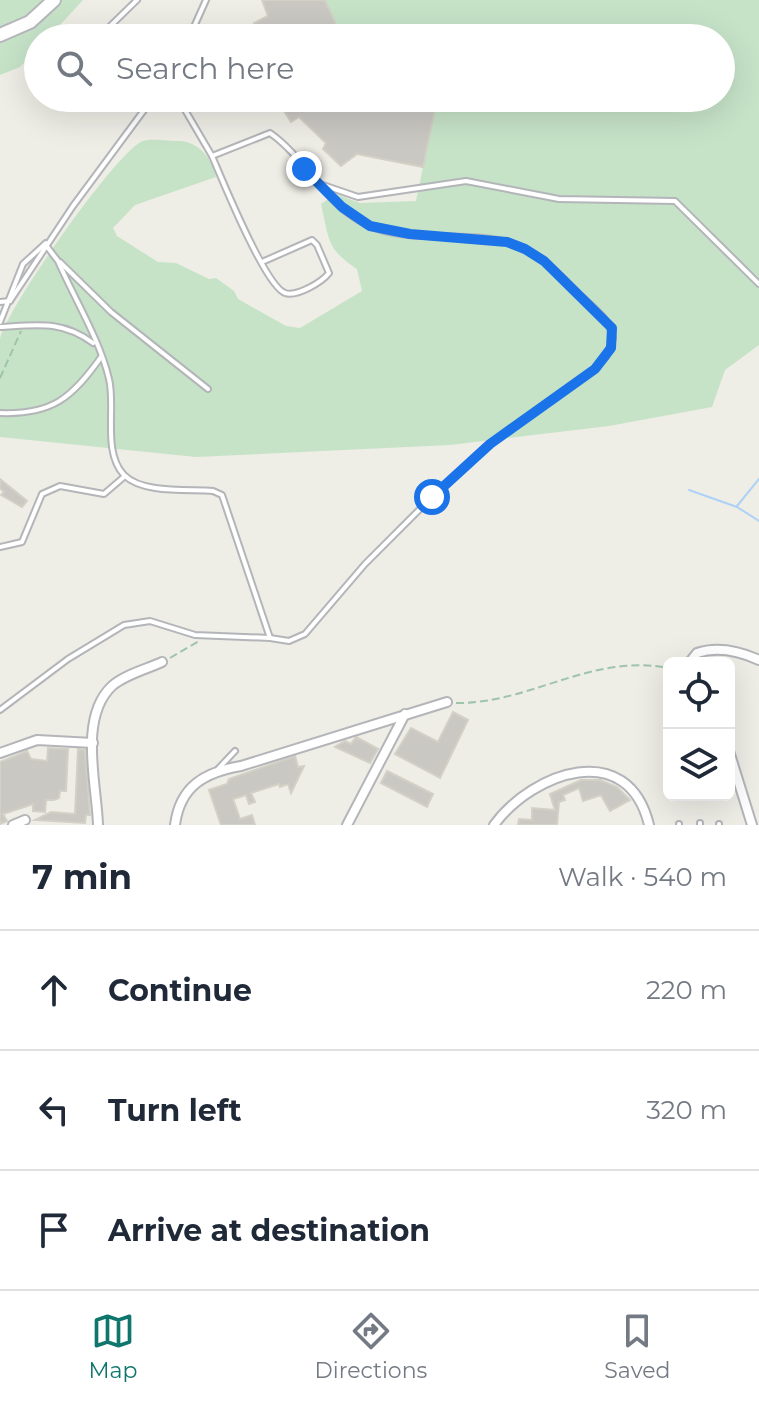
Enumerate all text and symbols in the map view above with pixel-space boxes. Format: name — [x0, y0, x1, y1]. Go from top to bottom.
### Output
search box — [24, 24, 735, 112]
icon: search — [52, 46, 96, 90]
text: Search here — [116, 50, 294, 87]
route end — [286, 151, 322, 187]
route start — [414, 479, 450, 515]
map controls — [663, 657, 735, 801]
button: locate — [663, 657, 735, 729]
button: layers — [663, 729, 735, 801]
text: 7 min — [32, 856, 132, 898]
text: Walk · 540 m — [558, 861, 727, 893]
icon: ahead — [32, 968, 76, 1012]
text: Continue — [108, 972, 252, 1009]
text: 220 m — [646, 974, 727, 1006]
icon: left — [32, 1088, 76, 1132]
text: Turn left — [108, 1092, 241, 1129]
text: 320 m — [646, 1094, 727, 1126]
icon: arrive — [32, 1208, 76, 1252]
text: Arrive at destination — [108, 1212, 430, 1249]
tab: Map — [89, 1309, 137, 1384]
tab: Directions — [315, 1309, 427, 1384]
tab: Saved — [604, 1309, 670, 1384]

